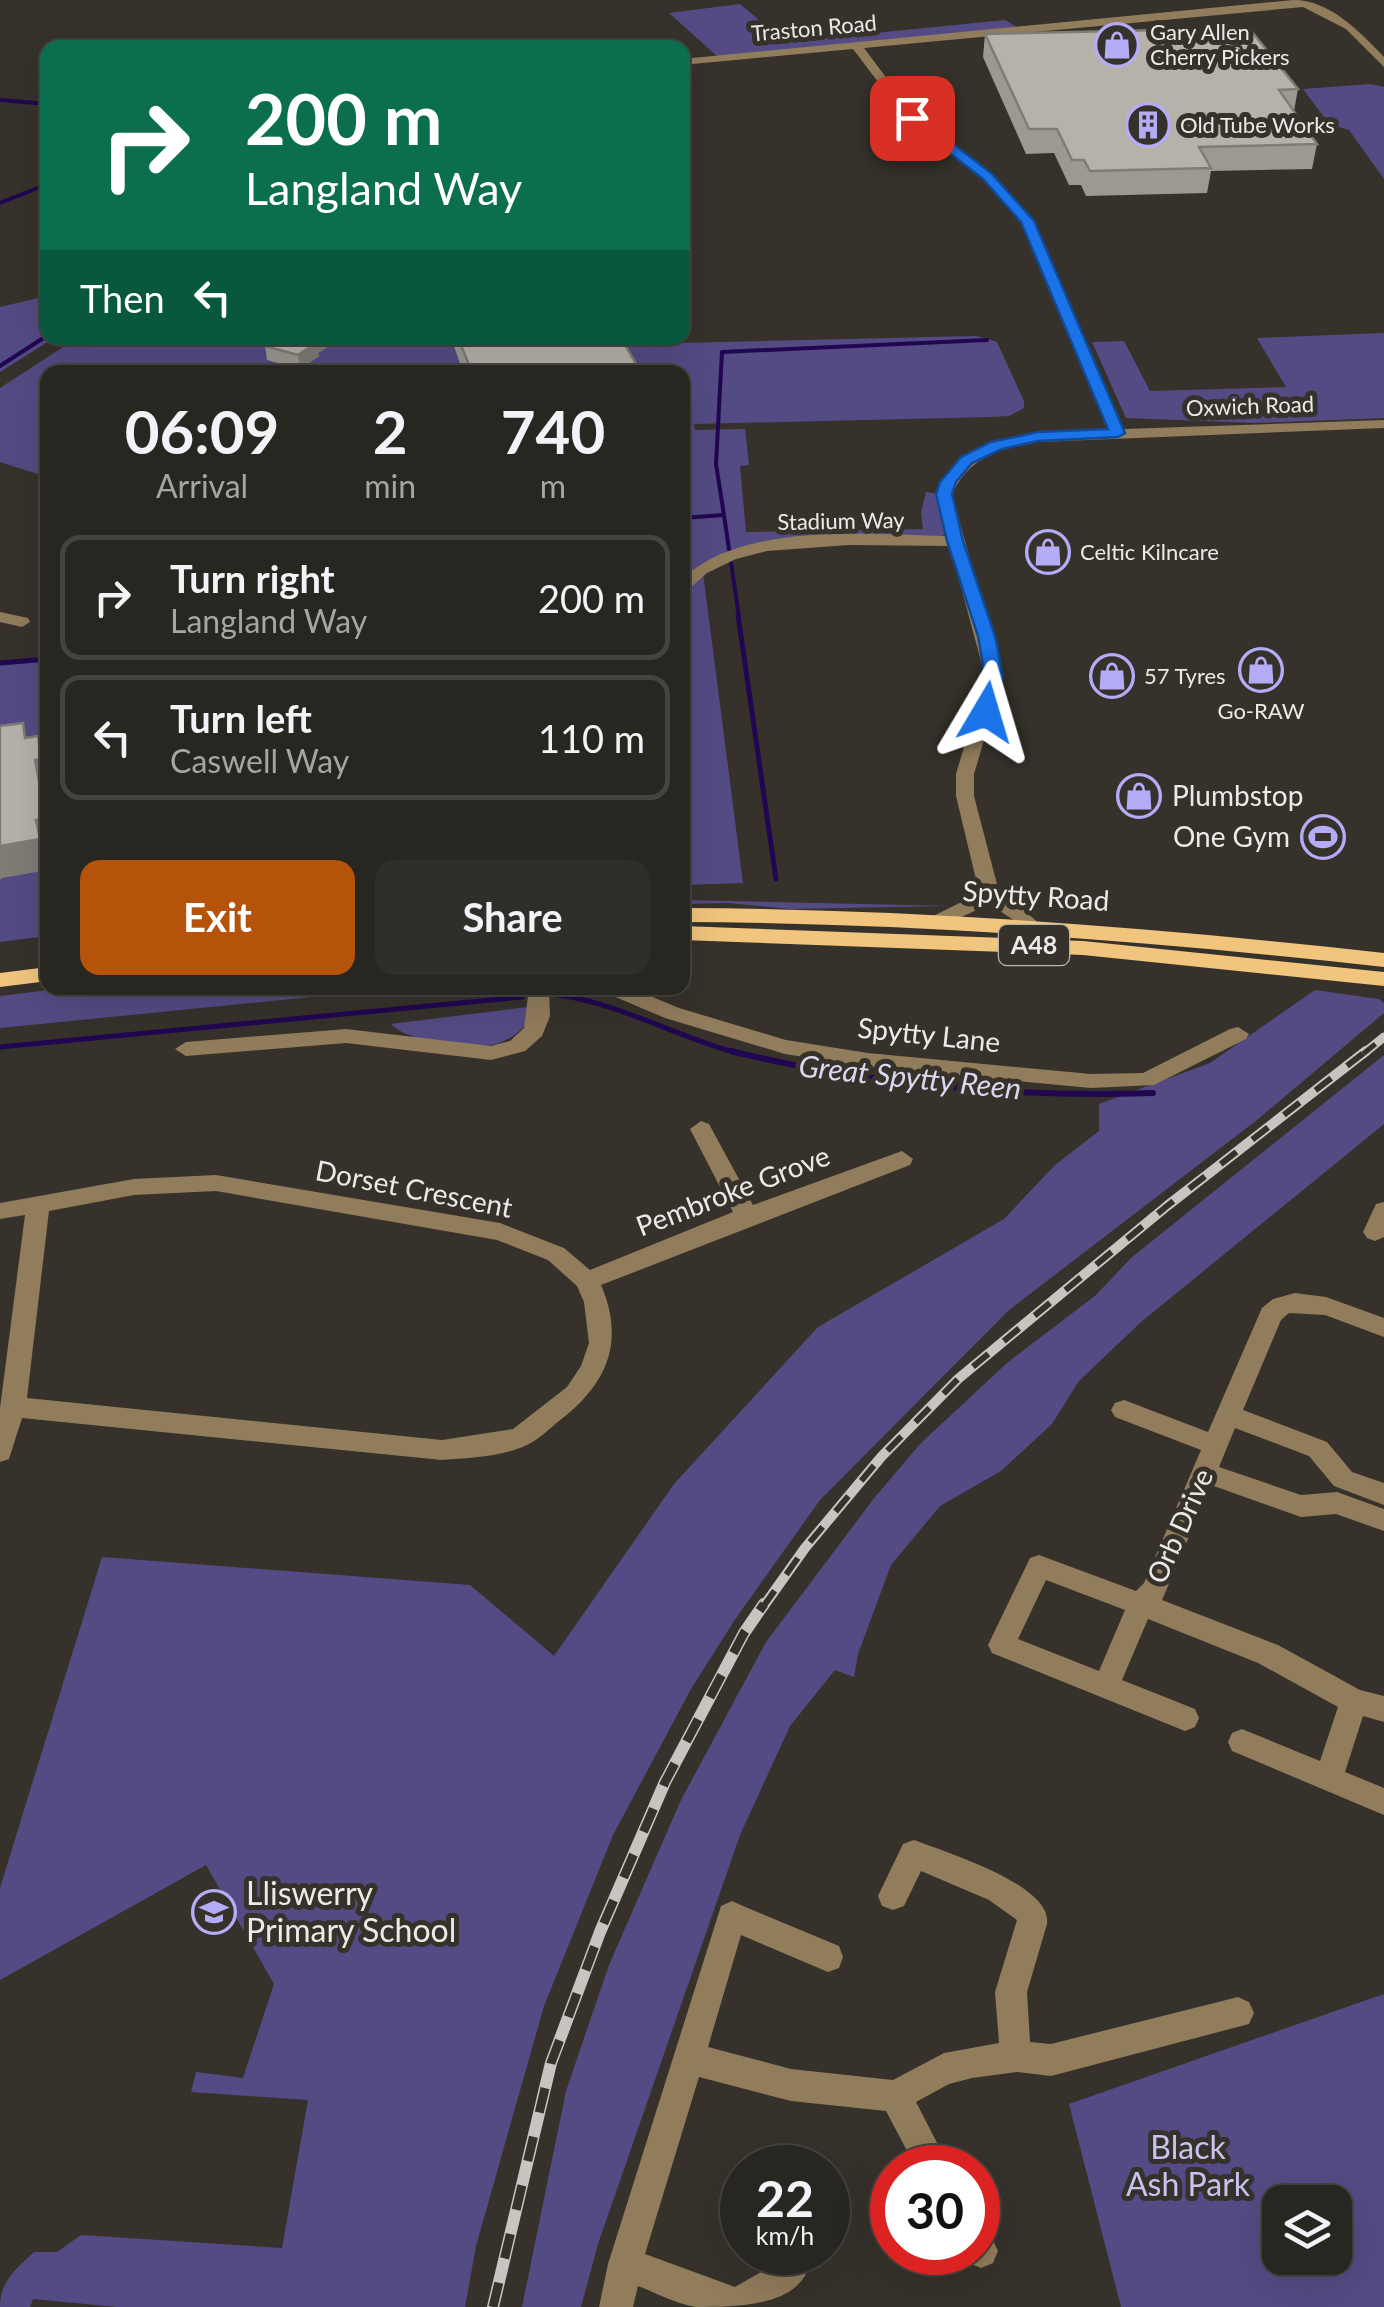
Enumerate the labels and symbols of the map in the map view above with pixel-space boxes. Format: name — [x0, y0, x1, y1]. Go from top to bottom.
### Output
street label: Traston Road — [750, 9, 878, 46]
place label: Gary Allen Cherry Pickers — [1150, 18, 1290, 70]
shop icon: Gary Allen Cherry Pickers — [1094, 22, 1140, 68]
pin — [870, 76, 955, 161]
building icon: Old Tube Works — [1125, 102, 1171, 148]
place label: Old Tube Works — [1180, 111, 1335, 138]
street label: Oxwich Road — [1186, 390, 1314, 421]
street label: Stadium Way — [777, 506, 905, 535]
shop icon: Celtic Kilncare — [1025, 529, 1071, 575]
place label: Celtic Kilncare — [1080, 538, 1219, 565]
shop icon: Go-RAW — [1238, 647, 1284, 693]
shop icon: 57 Tyres — [1089, 653, 1135, 699]
position arrow — [934, 660, 1038, 764]
place label: 57 Tyres — [1144, 662, 1226, 689]
place label: Go-RAW — [1217, 697, 1305, 724]
shop icon: Plumbstop — [1116, 773, 1162, 819]
place label: Plumbstop — [1172, 778, 1303, 812]
sports icon: One Gym — [1300, 814, 1346, 860]
place label: One Gym — [1173, 819, 1290, 853]
street label: Spytty Road — [962, 873, 1110, 917]
road number: A48 — [999, 925, 1069, 965]
street label: Spytty Lane — [856, 1010, 1002, 1058]
water label: Great Spytty Reen — [797, 1046, 1023, 1106]
street label: Pembroke Grove — [631, 1138, 834, 1243]
street label: Dorset Crescent — [313, 1152, 515, 1224]
street label: Orb Drive — [1139, 1463, 1219, 1588]
place label: Lliswerry Primary School — [246, 1873, 456, 1949]
school or university icon: Lliswerry Primary School — [191, 1889, 237, 1935]
park label: Black Ash Park — [1126, 2127, 1251, 2203]
speed limit sign: 30 — [870, 2145, 1000, 2275]

